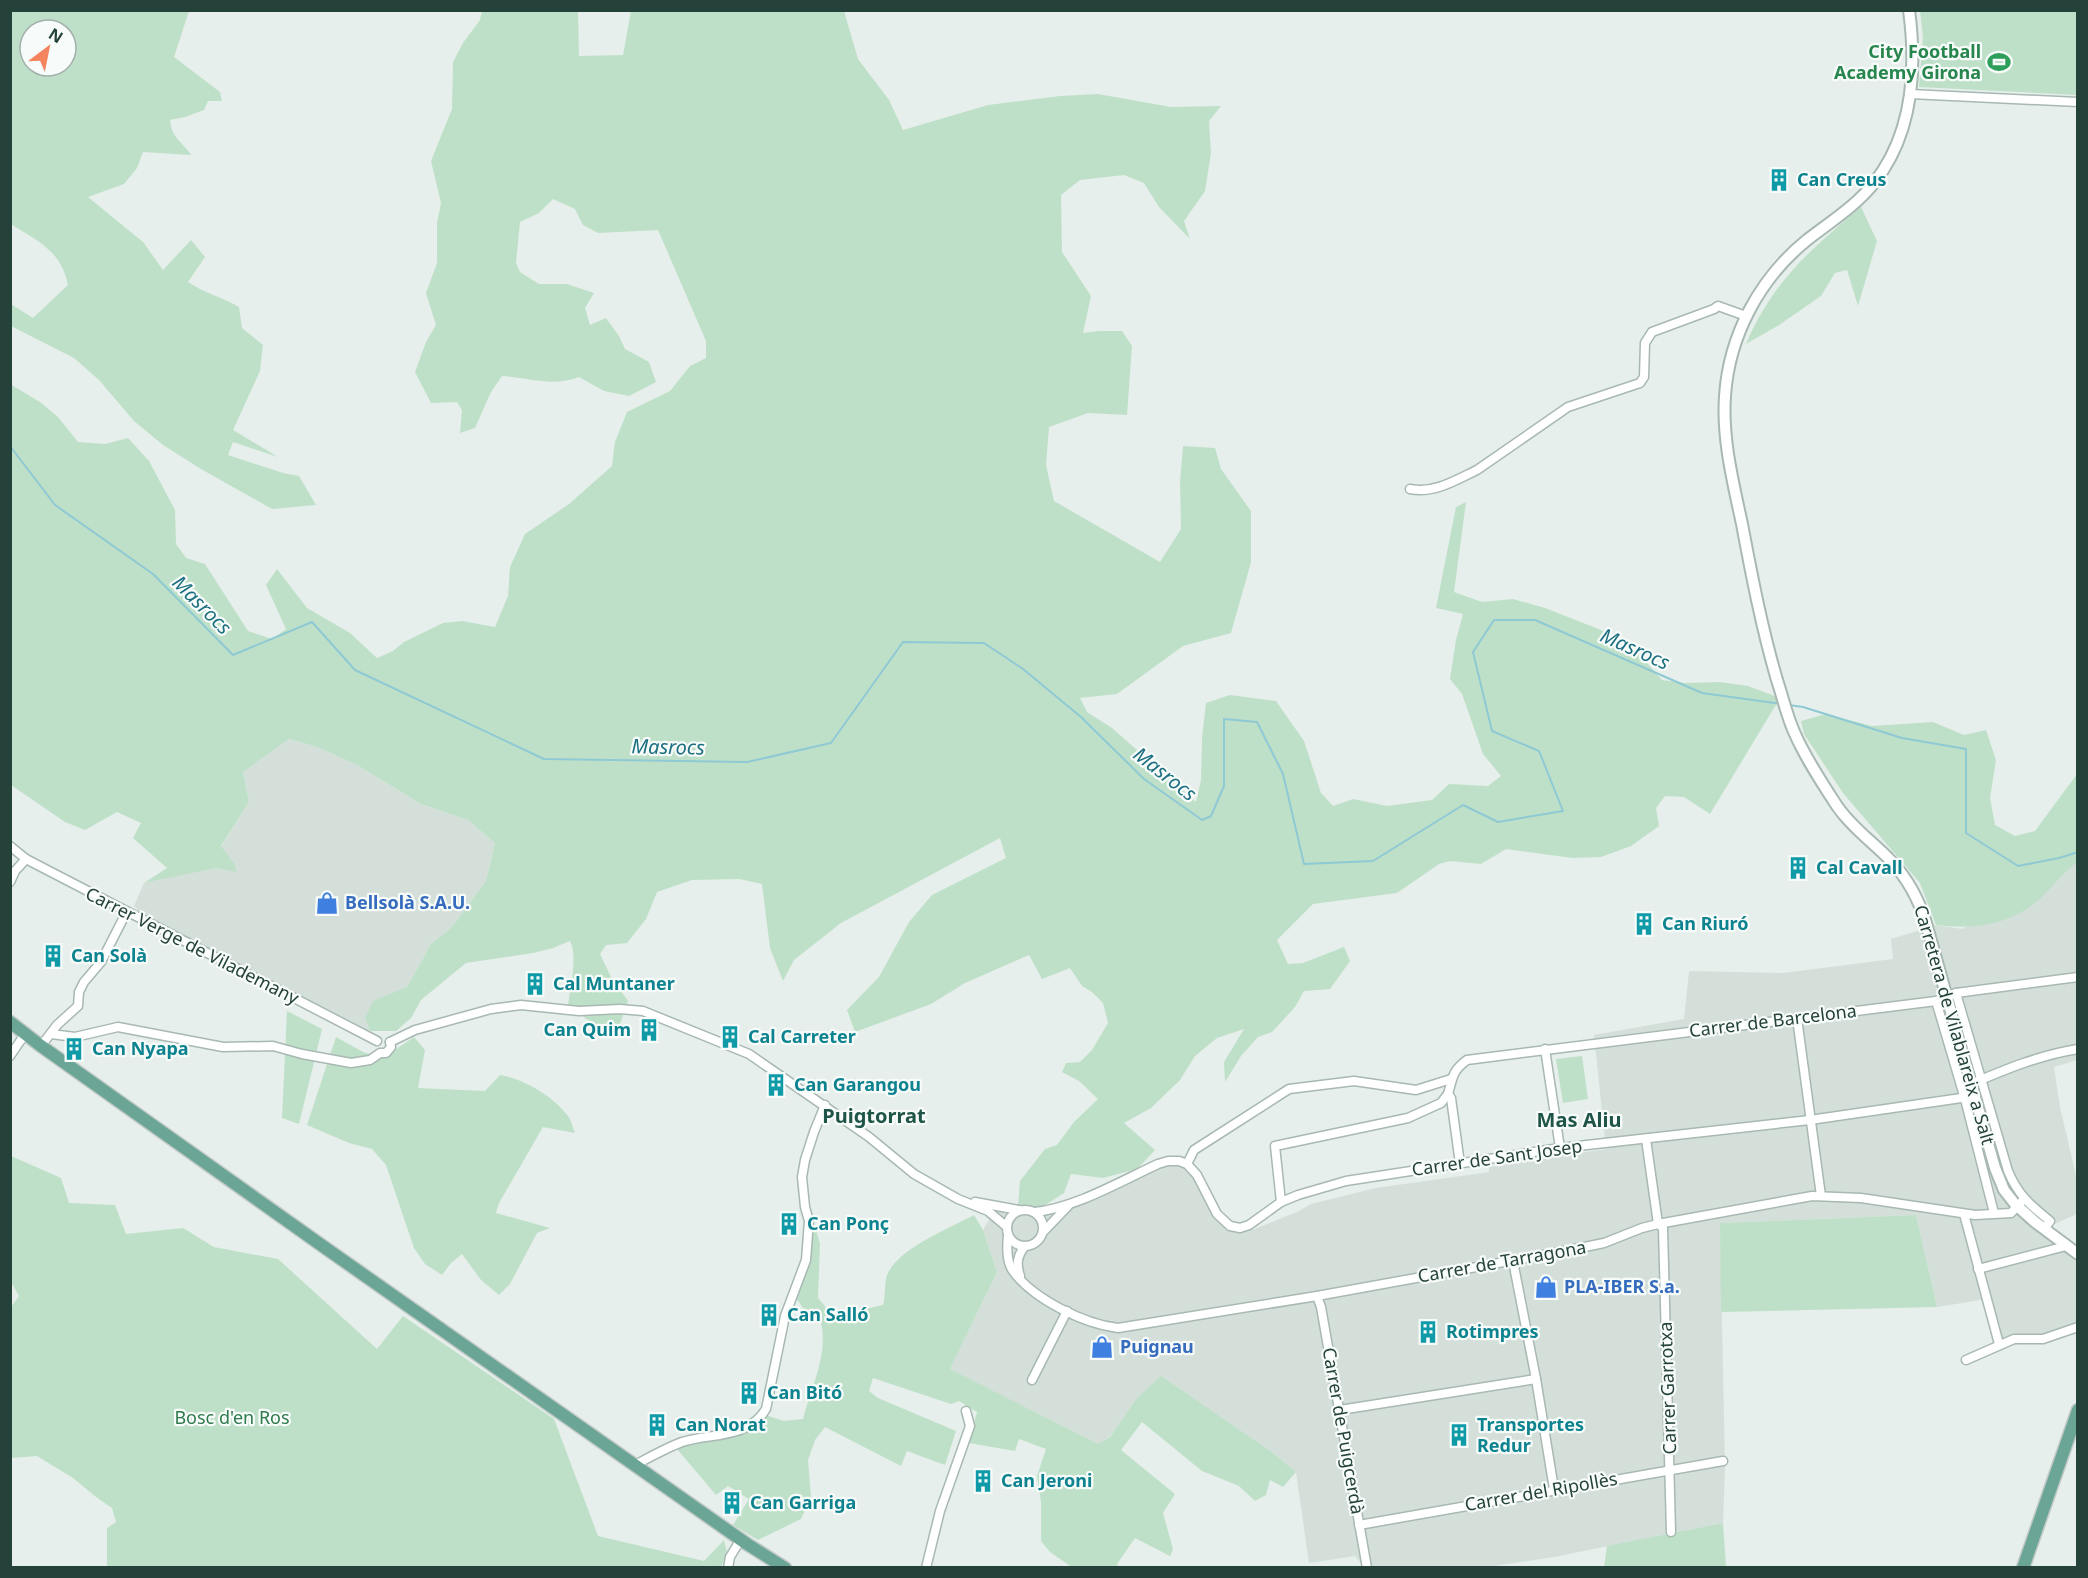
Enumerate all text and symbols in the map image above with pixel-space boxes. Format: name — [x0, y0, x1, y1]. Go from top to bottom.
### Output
north arrow — [18, 18, 78, 78]
text: N — [45, 23, 67, 48]
place label: City Football Academy Girona — [1834, 39, 1981, 84]
sports icon: City Football Academy Girona — [1986, 49, 2012, 75]
building icon: Can Creus — [1766, 167, 1792, 193]
place label: Can Creus — [1797, 167, 1886, 191]
water label: Masrocs — [167, 569, 238, 640]
water label: Masrocs — [1596, 621, 1675, 676]
water label: Masrocs — [631, 732, 705, 761]
water label: Masrocs — [1128, 740, 1203, 807]
building icon: Cal Cavall — [1785, 855, 1811, 881]
place label: Cal Cavall — [1816, 855, 1903, 879]
street label: Carrer Verge de Vilademany — [82, 881, 304, 1010]
shop icon: Bellsolà S.A.U. — [314, 890, 340, 916]
place label: Bellsolà S.A.U. — [345, 890, 470, 914]
street label: Carretera de Vilablareix a Salt — [1909, 902, 2001, 1148]
building icon: Can Riuró — [1631, 911, 1657, 937]
place label: Can Riuró — [1662, 911, 1749, 935]
building icon: Can Solà — [40, 943, 66, 969]
place label: Can Solà — [71, 943, 147, 967]
building icon: Cal Muntaner — [522, 971, 548, 997]
place label: Cal Muntaner — [553, 971, 675, 995]
street label: Carrer de Barcelona — [1688, 998, 1858, 1042]
place label: Can Quim — [543, 1017, 631, 1041]
building icon: Can Quim — [636, 1017, 662, 1043]
building icon: Cal Carreter — [717, 1024, 743, 1050]
place label: Cal Carreter — [748, 1024, 856, 1048]
building icon: Can Nyapa — [61, 1036, 87, 1062]
place label: Can Nyapa — [92, 1036, 189, 1060]
building icon: Can Garangou — [763, 1072, 789, 1098]
place label: Can Garangou — [794, 1072, 921, 1096]
district label: Puigtorrat — [822, 1102, 926, 1129]
district label: Mas Aliu — [1537, 1106, 1621, 1133]
street label: Carrer de Sant Josep — [1410, 1133, 1584, 1181]
building icon: Can Ponç — [776, 1211, 802, 1237]
place label: Can Ponç — [807, 1211, 889, 1235]
street label: Carrer de Tarragona — [1416, 1234, 1588, 1288]
shop icon: PLA-IBER S.a. — [1533, 1274, 1559, 1300]
place label: PLA-IBER S.a. — [1564, 1274, 1680, 1298]
building icon: Can Salló — [756, 1302, 782, 1328]
place label: Can Salló — [787, 1302, 868, 1326]
building icon: Rotimpres — [1415, 1319, 1441, 1345]
place label: Rotimpres — [1446, 1319, 1539, 1343]
street label: Carrer Garrotxa — [1653, 1321, 1681, 1455]
shop icon: Puignau — [1089, 1334, 1115, 1360]
place label: Puignau — [1120, 1334, 1194, 1358]
street label: Carrer de Puigcerdà — [1318, 1346, 1370, 1516]
building icon: Can Bitó — [736, 1380, 762, 1406]
place label: Can Bitó — [767, 1380, 842, 1404]
park label: Bosc d'en Ros — [174, 1405, 290, 1429]
building icon: Can Norat — [644, 1412, 670, 1438]
place label: Can Norat — [675, 1412, 766, 1436]
place label: Transportes Redur — [1477, 1412, 1584, 1457]
building icon: Transportes Redur — [1446, 1422, 1472, 1448]
street label: Carrer del Ripollès — [1463, 1466, 1619, 1516]
building icon: Can Jeroni — [970, 1468, 996, 1494]
place label: Can Jeroni — [1001, 1468, 1092, 1492]
building icon: Can Garriga — [719, 1490, 745, 1516]
place label: Can Garriga — [750, 1490, 856, 1514]

